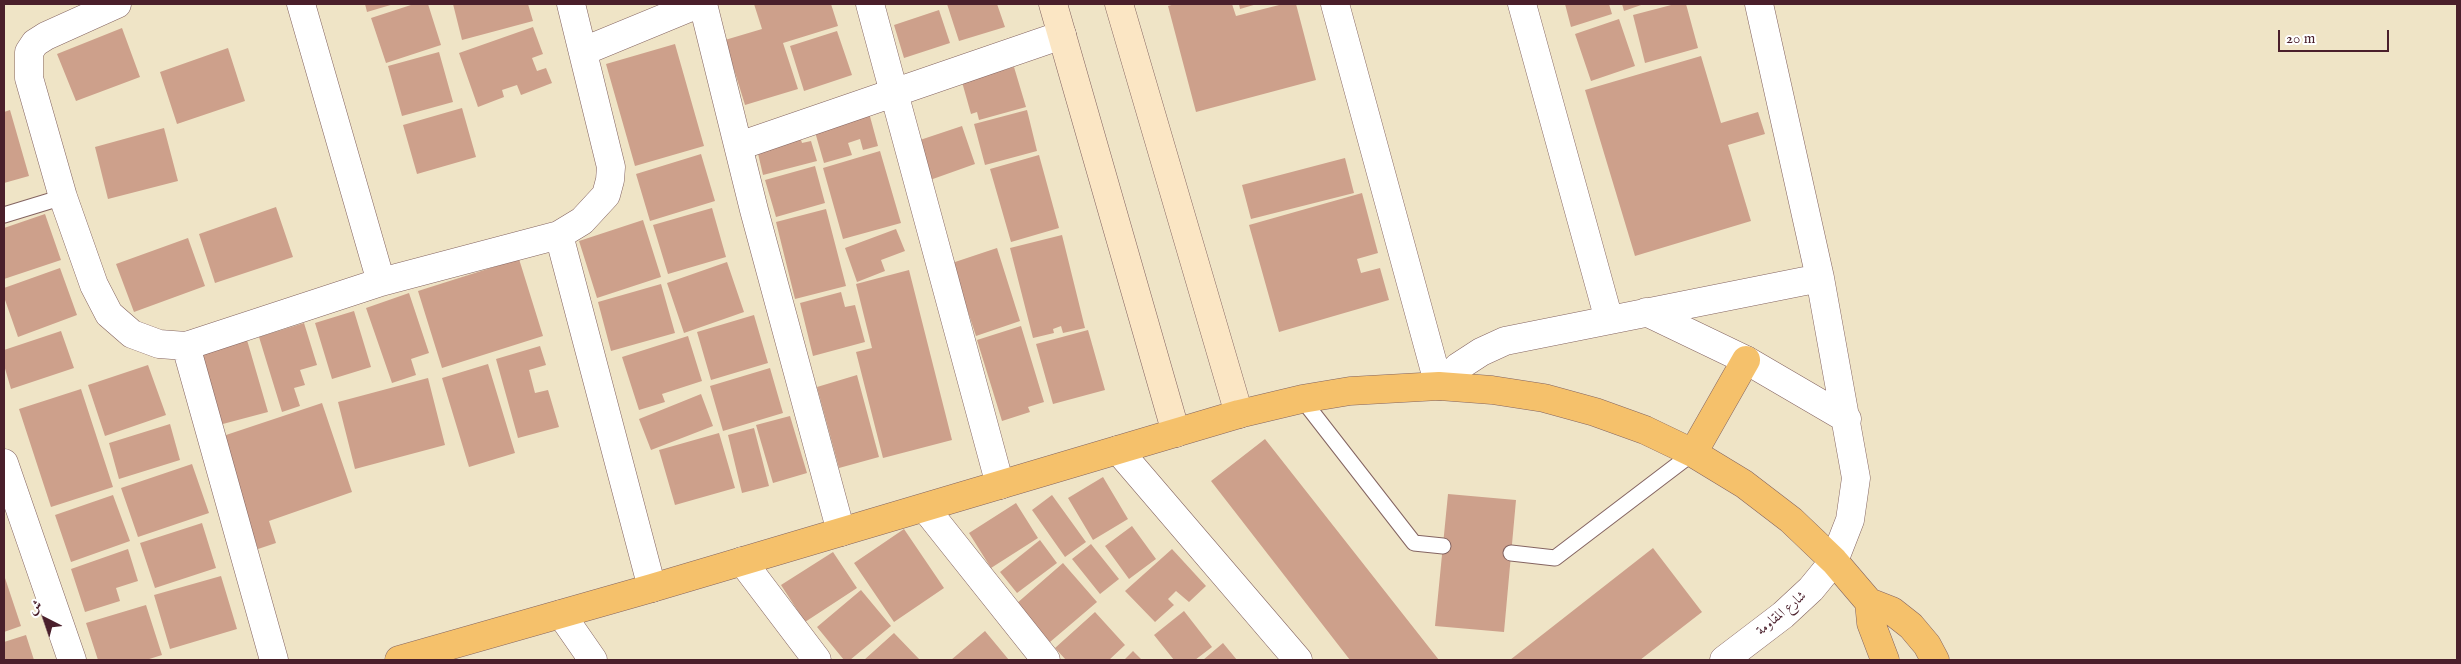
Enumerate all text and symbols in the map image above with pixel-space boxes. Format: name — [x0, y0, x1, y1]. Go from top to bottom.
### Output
scale bar — [2281, 20, 2392, 52]
text: 20 m — [2286, 29, 2315, 48]
street label: شارع المقاومة — [1754, 588, 1810, 640]
north arrow — [20, 594, 70, 644]
text: ش — [24, 596, 46, 619]

